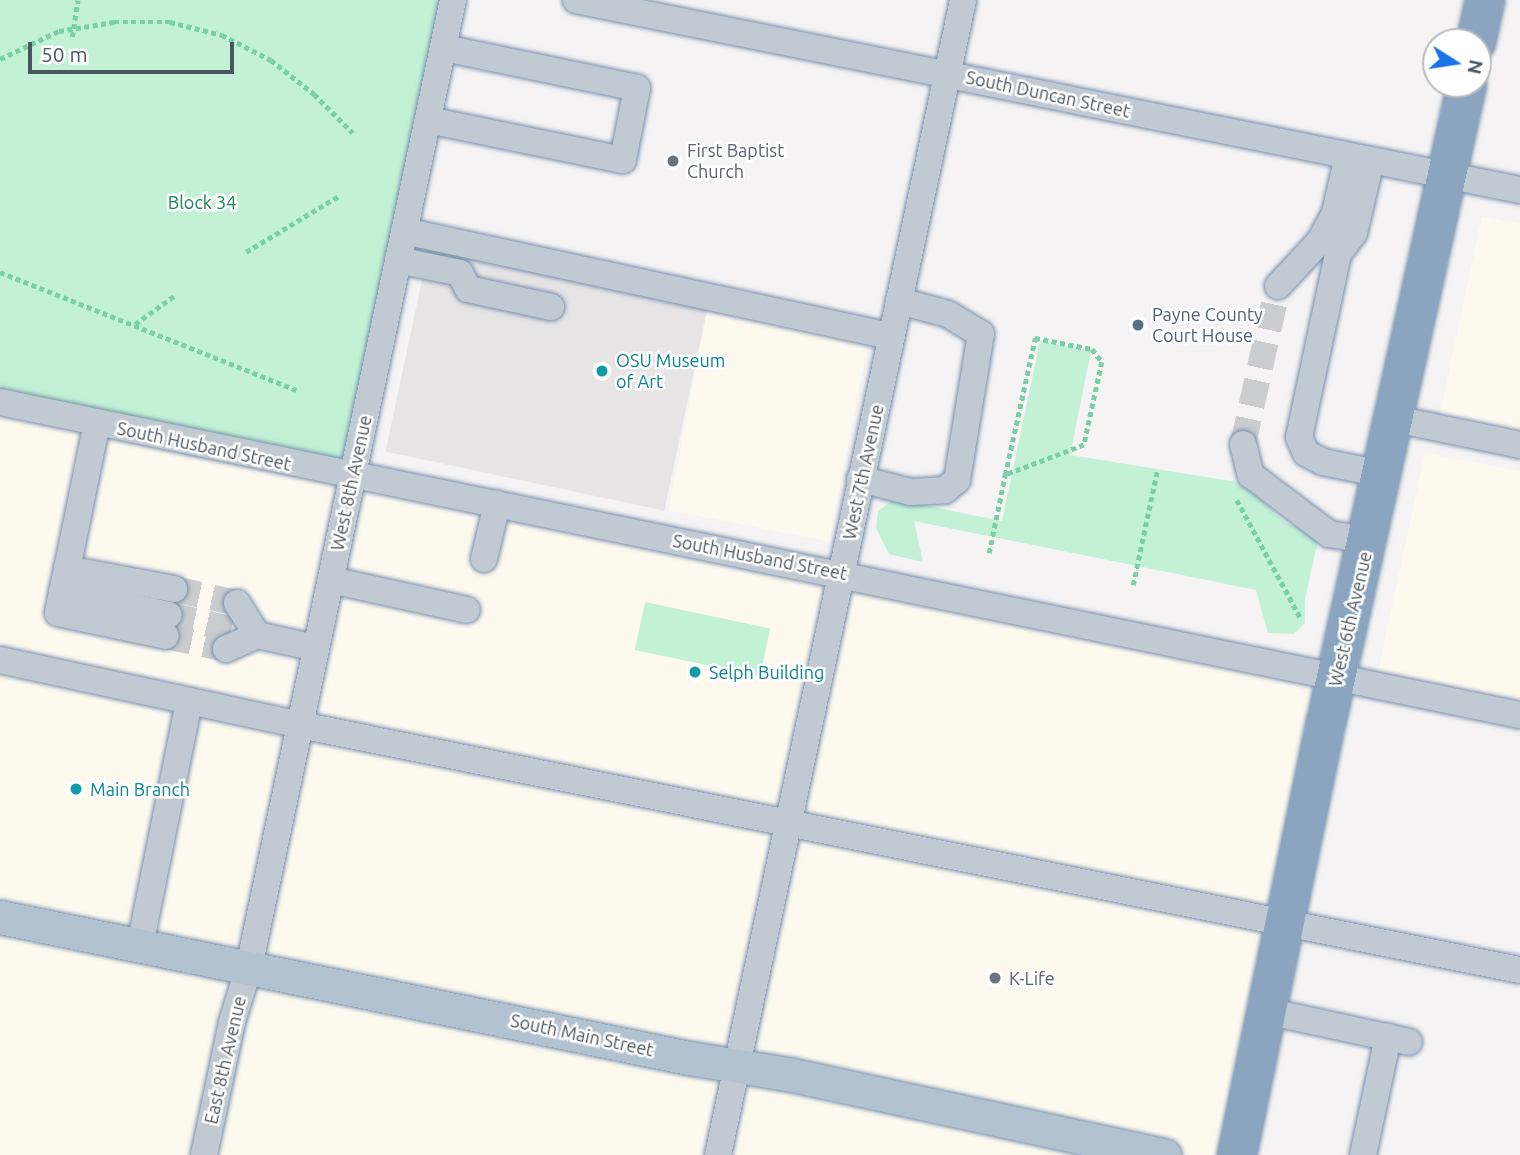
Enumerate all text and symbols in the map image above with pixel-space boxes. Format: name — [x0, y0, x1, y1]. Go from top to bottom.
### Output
scale bar — [32, 28, 238, 72]
north arrow — [1422, 28, 1492, 98]
text: 50 m — [41, 42, 88, 66]
text: N — [1463, 58, 1488, 76]
street label: South Duncan Street — [964, 66, 1132, 122]
place label: First Baptist Church — [687, 140, 784, 182]
marker: First Baptist Church — [665, 153, 681, 169]
park label: Block 34 — [168, 191, 236, 213]
place label: Payne County Court House — [1152, 304, 1263, 346]
marker: Payne County Court House — [1130, 317, 1146, 333]
place label: OSU Museum of Art — [616, 350, 725, 392]
marker: OSU Museum of Art — [594, 363, 610, 379]
street label: West 7th Avenue — [838, 402, 888, 542]
street label: West 8th Avenue — [326, 413, 376, 553]
street label: South Husband Street — [115, 417, 293, 475]
street label: South Husband Street — [671, 529, 849, 585]
street label: West 6th Avenue — [1324, 550, 1376, 688]
place label: Selph Building — [709, 661, 824, 683]
marker: Selph Building — [687, 664, 703, 680]
place label: Main Branch — [90, 778, 190, 800]
marker: Main Branch — [68, 781, 84, 797]
place label: K-Life — [1009, 967, 1055, 989]
marker: K-Life — [987, 970, 1003, 986]
street label: East 8th Avenue — [200, 994, 250, 1126]
street label: South Main Street — [509, 1009, 655, 1061]

